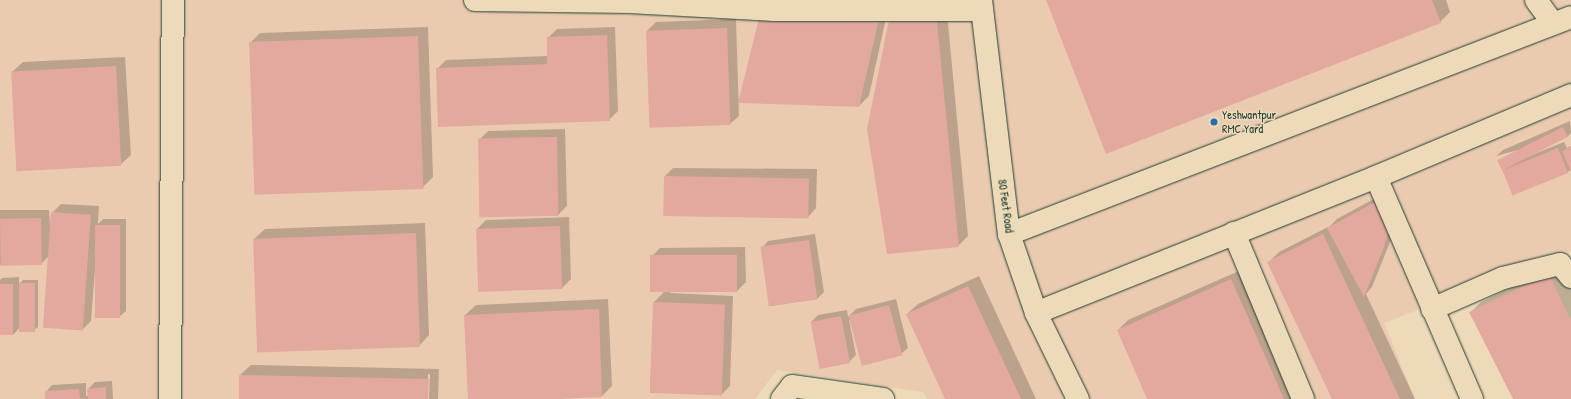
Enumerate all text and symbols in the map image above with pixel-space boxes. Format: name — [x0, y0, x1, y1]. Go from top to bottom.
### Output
place label: Yeshwantpur RMC Yard — [1222, 108, 1276, 136]
marker: Yeshwantpur RMC Yard — [1209, 117, 1219, 127]
street label: 80 Feet Road — [995, 178, 1017, 234]

